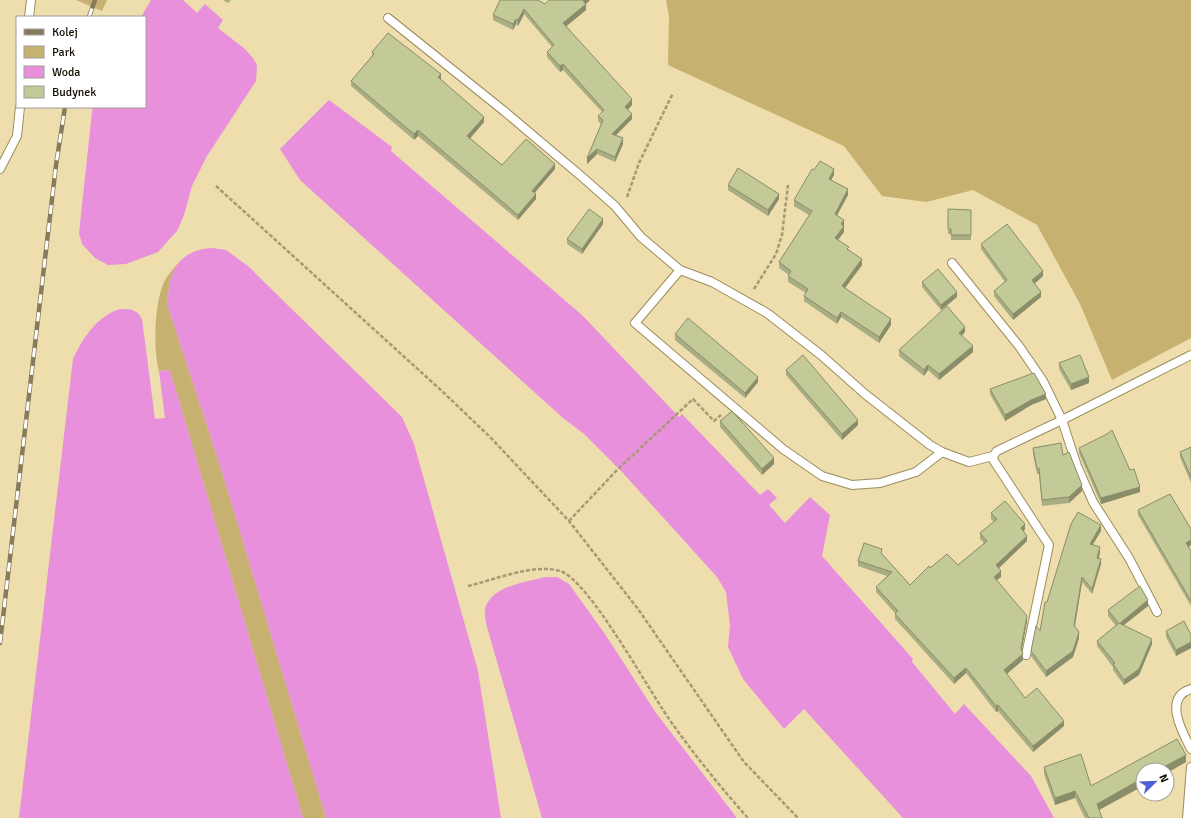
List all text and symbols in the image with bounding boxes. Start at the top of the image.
legend [16,16,146,108]
text: Kolej [52,25,78,40]
text: Park [52,45,75,60]
text: Woda [52,65,80,80]
text: Budynek [52,85,96,100]
north arrow [1135,762,1175,802]
text: N [1156,772,1171,784]

